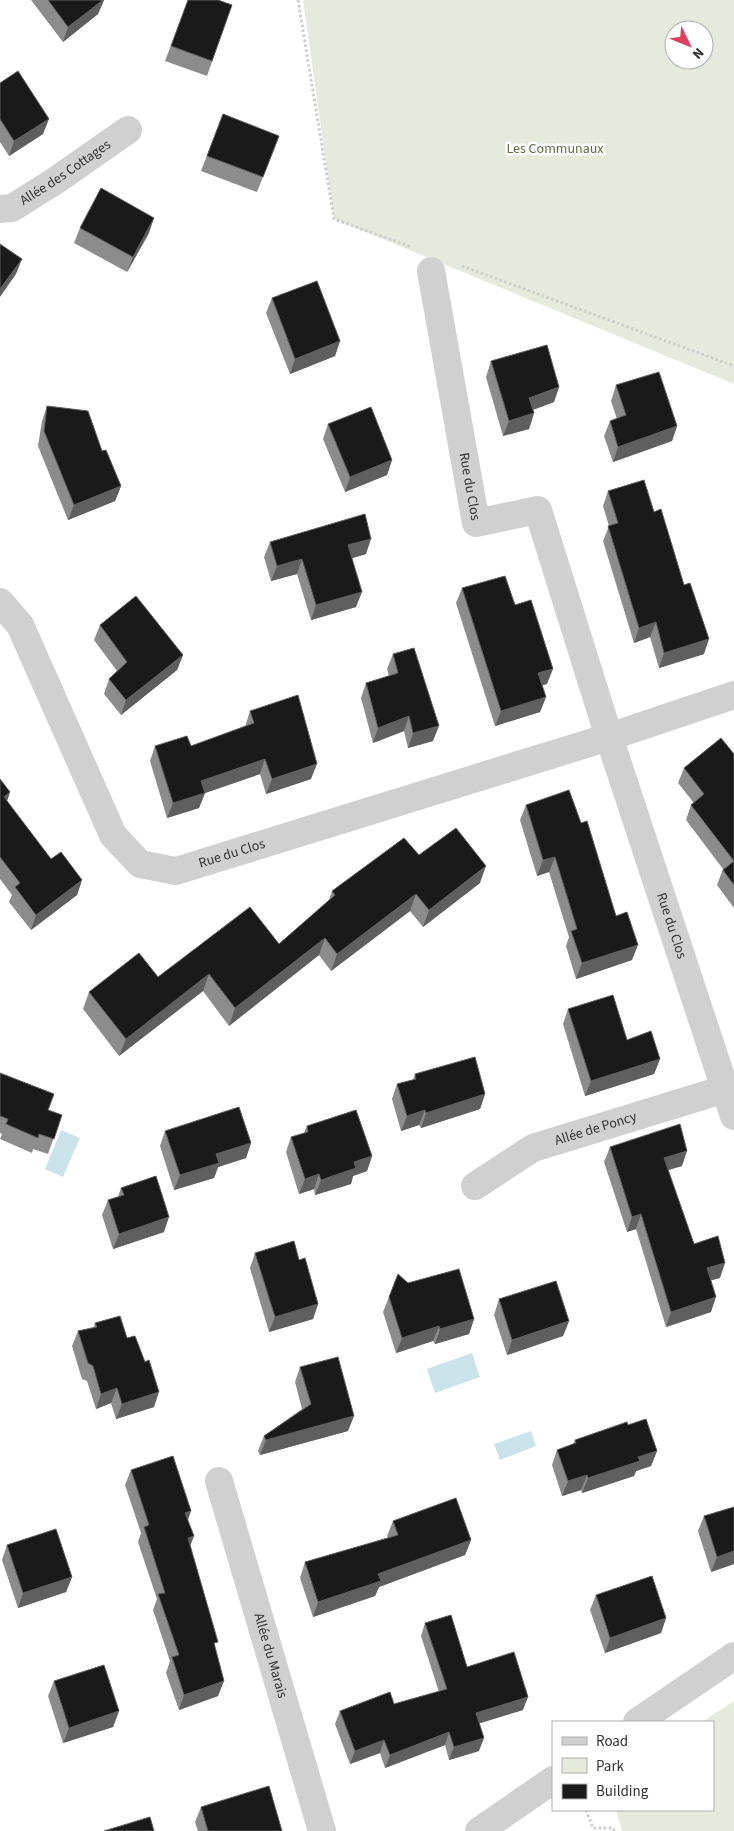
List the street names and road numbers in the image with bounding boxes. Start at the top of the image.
street label: Allée des Cottages [16,135,115,211]
street label: Rue du Clos [454,451,485,522]
street label: Rue du Clos [196,834,268,873]
street label: Rue du Clos [651,890,692,962]
street label: Allée de Poncy [552,1107,640,1151]
street label: Allée du Marais [248,1611,292,1701]

